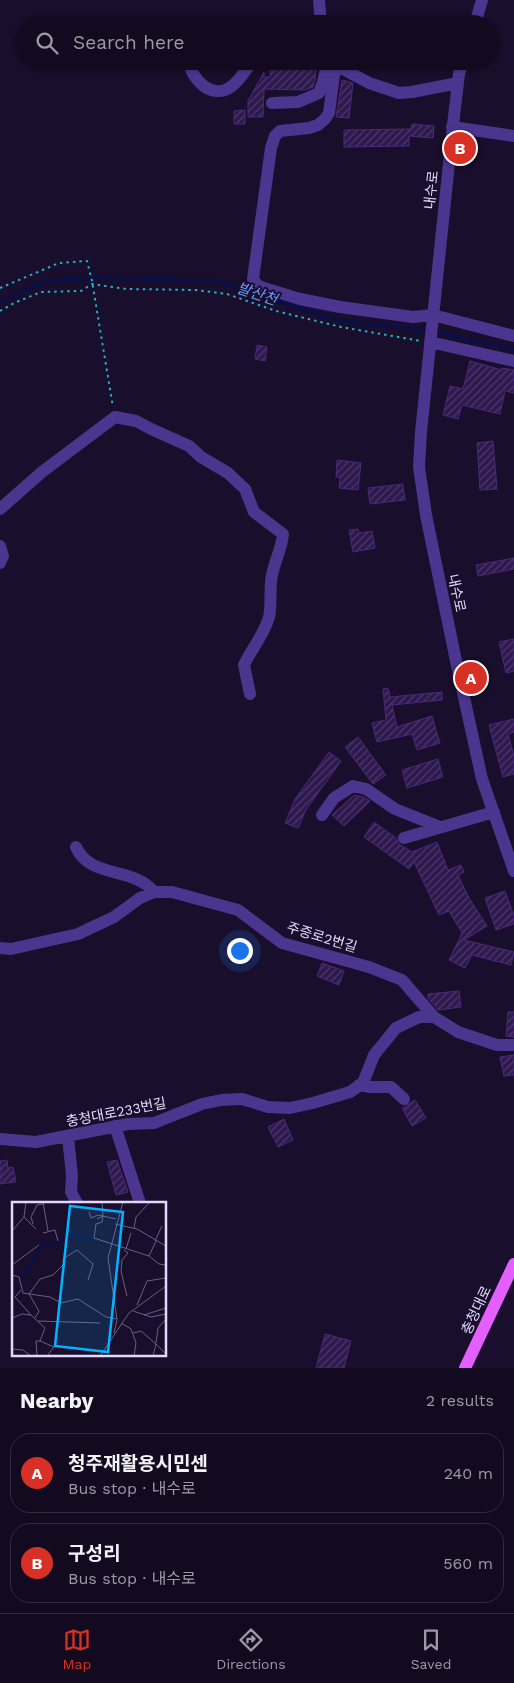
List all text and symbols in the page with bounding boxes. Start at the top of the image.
search box [15,15,499,70]
icon: search [33,29,61,57]
text: Search here [73,31,184,54]
pin: B [444,129,476,167]
street label: 내수로 [421,170,441,210]
water label: 발산천 [235,279,282,310]
street label: 내수로 [445,572,469,614]
pin: A [455,659,487,697]
street label: 주중로2번길 [285,919,359,955]
your location [227,938,253,964]
street label: 충청대로233번길 [65,1094,167,1130]
inset map [12,1202,166,1356]
street label: 충청대로 [458,1283,494,1337]
text: Nearby [20,1388,93,1413]
text: 2 results [426,1391,494,1410]
text: 청주재활용시민센 [68,1452,208,1475]
text: A [32,1464,42,1483]
text: 240 m [444,1464,493,1483]
text: Bus stop · 내수로 [68,1479,196,1498]
text: 구성리 [68,1542,120,1565]
text: B [32,1554,42,1573]
text: 560 m [443,1554,493,1573]
text: Bus stop · 내수로 [68,1569,196,1588]
tab: Map [63,1626,91,1672]
tab: Directions [216,1626,286,1672]
tab: Saved [411,1626,451,1672]

